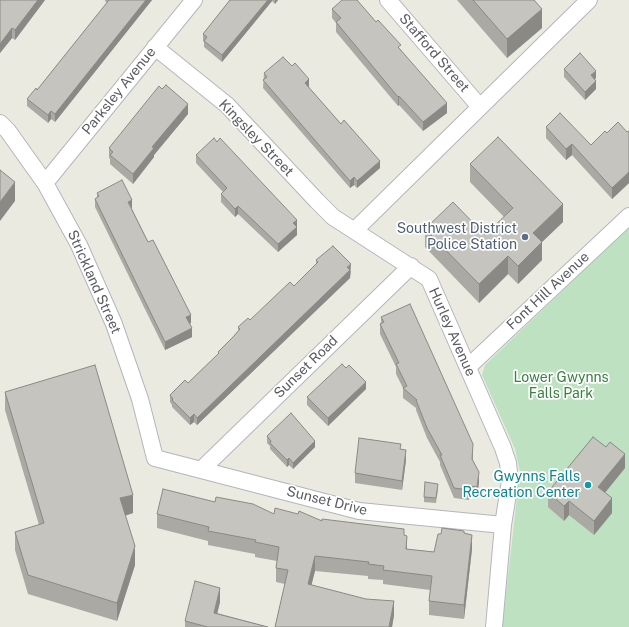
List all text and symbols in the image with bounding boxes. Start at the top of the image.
street label: Stafford Street [395,10,473,96]
street label: Parksley Avenue [79,44,159,138]
street label: Kingsley Street [215,96,297,180]
place label: Southwest District Police Station [397,221,517,254]
street label: Strickland Street [64,228,124,336]
marker: Southwest District Police Station [520,232,530,242]
street label: Font Hill Avenue [503,248,593,334]
street label: Hurley Avenue [425,285,479,379]
street label: Sunset Road [271,332,341,402]
park label: Lower Gwynns Falls Park [513,370,609,402]
place label: Gwynns Falls Recreation Center [462,469,580,502]
marker: Gwynns Falls Recreation Center [583,480,593,490]
street label: Sunset Drive [285,483,369,519]

